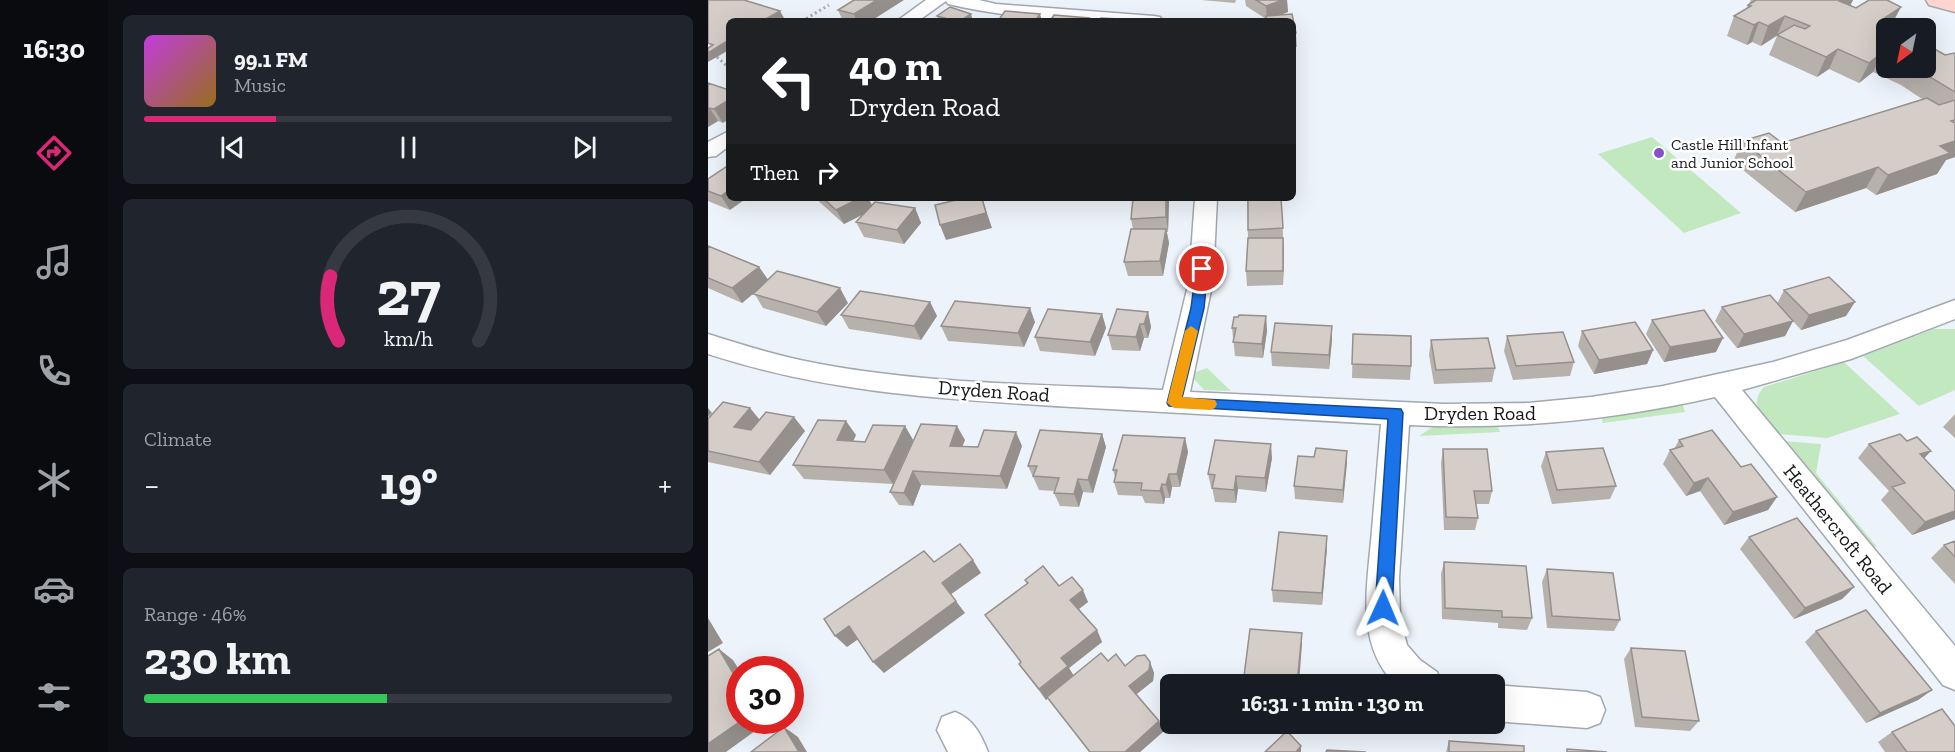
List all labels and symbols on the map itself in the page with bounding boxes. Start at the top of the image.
north arrow [1876,18,1936,78]
place label: Castle Hill Infant and Junior School [1671,135,1793,172]
marker: Castle Hill Infant and Junior School [1652,146,1666,160]
pin [1176,243,1227,294]
street label: Dryden Road [937,375,1051,407]
street label: Dryden Road [1424,401,1536,425]
street label: Heathercroft Road [1779,460,1897,598]
position arrow [1351,576,1415,640]
speed limit sign: 30 [726,656,804,734]

